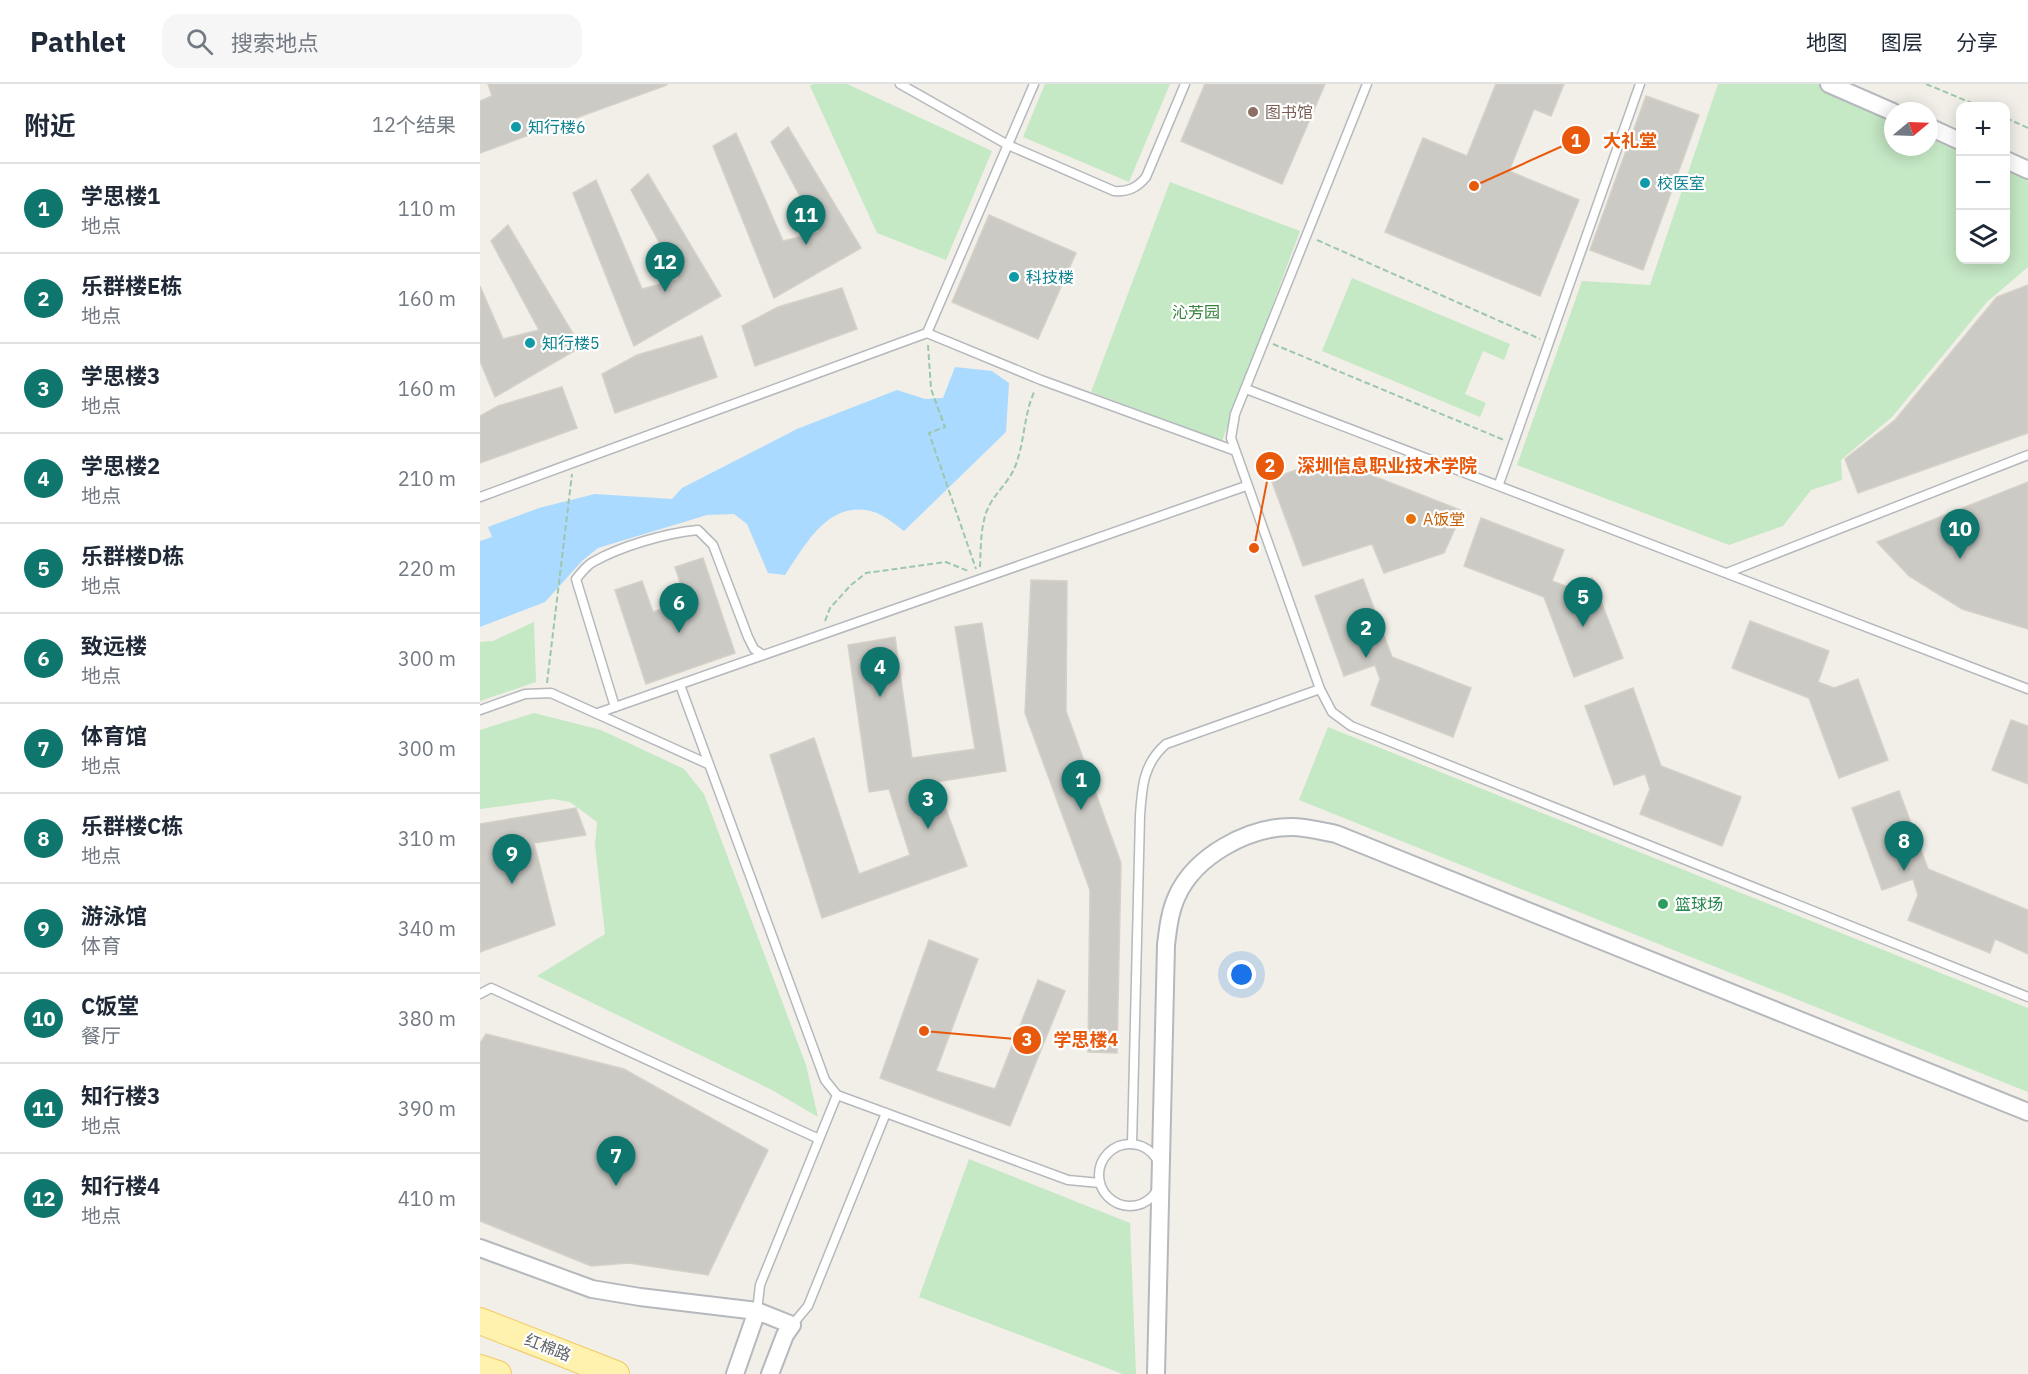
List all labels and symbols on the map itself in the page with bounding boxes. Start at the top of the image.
place label: 图书馆 [1265,102,1313,122]
north arrow [1884,102,1938,156]
marker: 图书馆 [1246,105,1260,119]
place label: 知行楼6 [528,117,586,137]
marker: 知行楼6 [509,120,523,134]
callout: 大礼堂 [1561,122,1669,158]
text: 1 [1571,129,1582,152]
text: 大礼堂 [1603,129,1657,152]
place label: 校医室 [1657,173,1705,193]
marker: 校医室 [1638,176,1652,190]
pin: 11 [786,196,826,245]
pin: 12 [646,242,684,292]
place label: 科技楼 [1026,267,1074,287]
marker: 科技楼 [1007,270,1021,284]
park label: 沁芳园 [1172,302,1220,322]
place label: 知行楼5 [542,333,600,353]
marker: 知行楼5 [523,336,537,350]
callout: 深圳信息职业技术学院 [1255,448,1489,484]
text: 2 [1265,454,1275,477]
text: 深圳信息职业技术学院 [1297,454,1477,477]
place label: A饭堂 [1423,509,1465,529]
pin: 10 [1940,510,1980,559]
marker: A饭堂 [1404,512,1418,526]
pin: 5 [1564,578,1602,627]
pin: 6 [660,584,698,633]
pin: 2 [1346,608,1386,658]
pin: 4 [860,648,900,697]
pin: 1 [1062,760,1100,810]
pin: 3 [908,780,948,829]
pin: 8 [1884,822,1924,871]
pin: 9 [492,834,531,884]
place label: 篮球场 [1675,894,1723,914]
marker: 篮球场 [1656,897,1670,911]
your location [1227,960,1256,989]
callout: 学思楼4 [1012,1022,1130,1058]
text: 3 [1022,1028,1032,1051]
text: 学思楼4 [1054,1028,1119,1051]
pin: 7 [596,1136,636,1186]
street label: 红棉路 [522,1329,574,1365]

